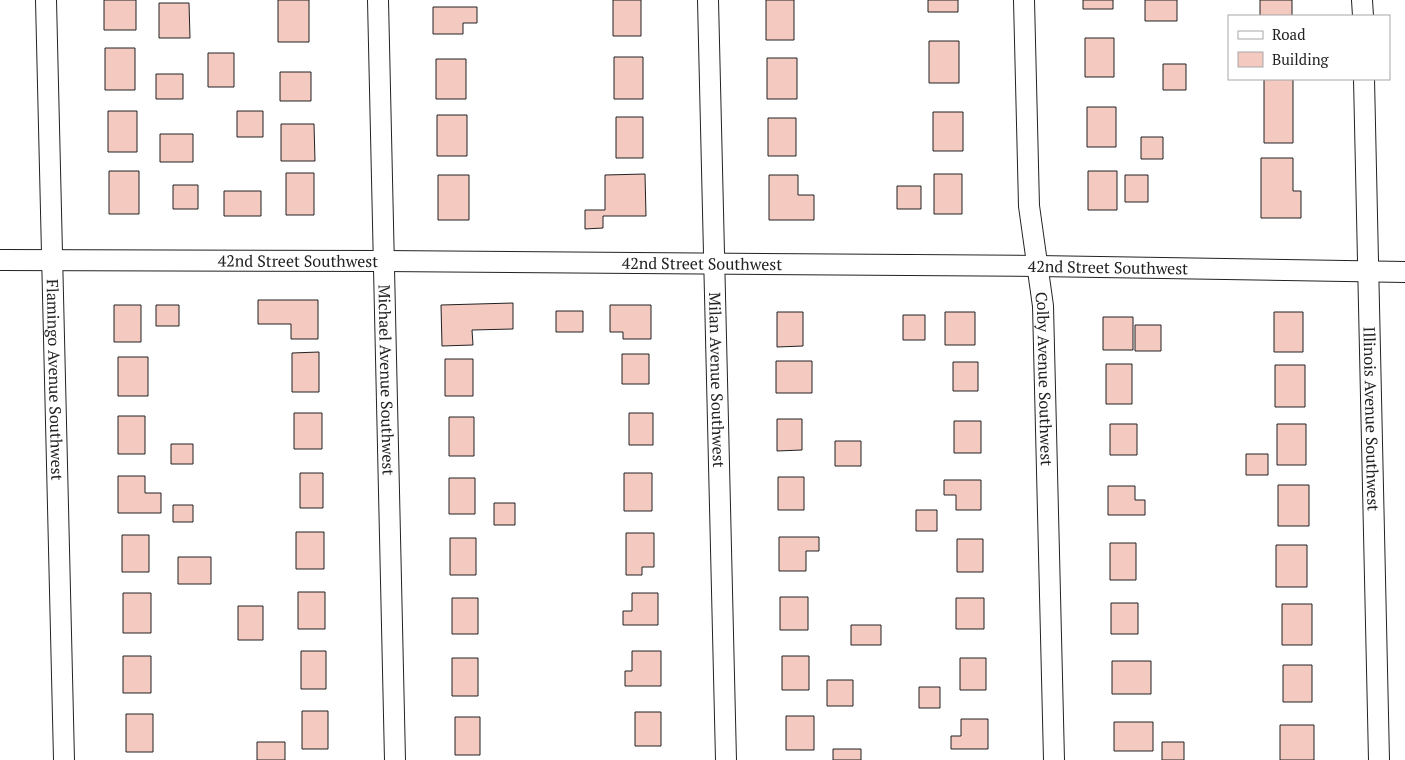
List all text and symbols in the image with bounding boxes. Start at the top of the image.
legend [1228,15,1390,80]
text: Road [1272,24,1305,44]
text: Building [1272,49,1330,69]
street label: 42nd Street Southwest [218,250,378,272]
street label: 42nd Street Southwest [622,252,782,275]
street label: 42nd Street Southwest [1028,255,1188,279]
street label: Flamingo Avenue Southwest [42,279,68,481]
street label: Michael Avenue Southwest [373,284,400,476]
street label: Colby Avenue Southwest [1030,290,1058,466]
street label: Milan Avenue Southwest [704,292,730,468]
street label: Illinois Avenue Southwest [1358,326,1385,511]

